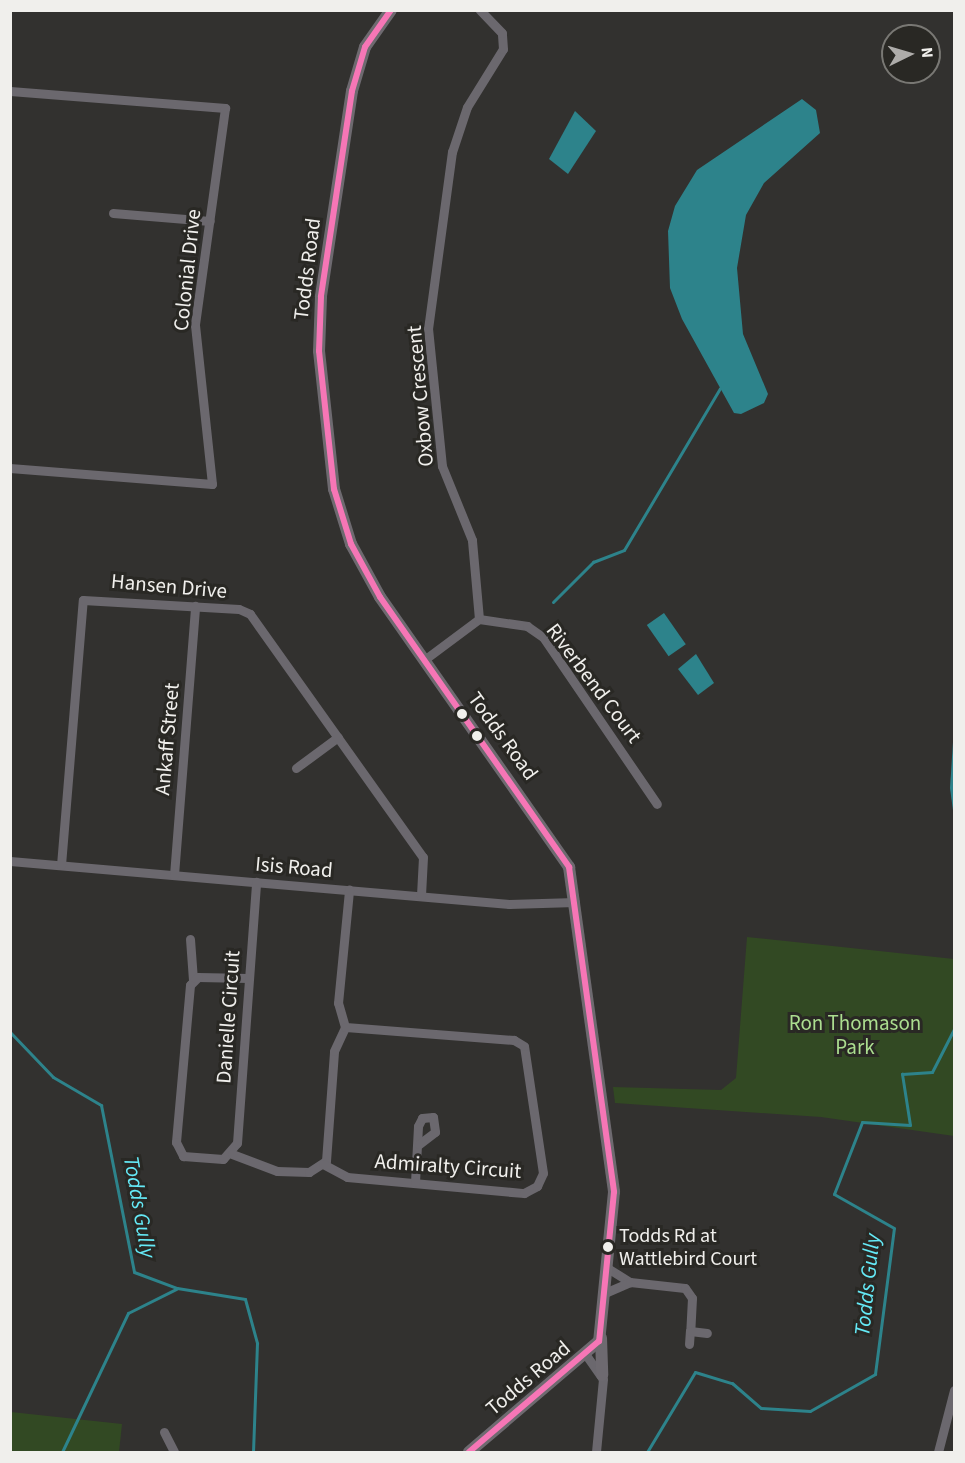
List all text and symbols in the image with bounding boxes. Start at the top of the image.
north arrow [881,24,941,84]
text: N [916,46,938,59]
street label: Colonial Drive [168,208,206,332]
street label: Todds Road [288,217,326,321]
street label: Oxbow Crescent [401,324,439,468]
street label: Hansen Drive [110,568,228,604]
street label: Riverbend Court [541,618,647,748]
street label: Ankaff Street [150,682,184,796]
street label: Todds Road [463,687,543,785]
unlabelled marker [456,708,468,720]
unlabelled marker [471,730,483,742]
street label: Isis Road [254,851,334,883]
street label: Danielle Circuit [211,950,245,1084]
park label: Ron Thomason Park [789,1010,921,1060]
street label: Admiralty Circuit [374,1148,522,1184]
water label: Todds Gully [117,1154,161,1260]
place label: Todds Rd at Wattlebird Court [619,1224,757,1271]
water label: Todds Gully [849,1232,887,1338]
marker: Todds Rd at Wattlebird Court [602,1241,614,1253]
street label: Todds Road [481,1335,575,1421]

